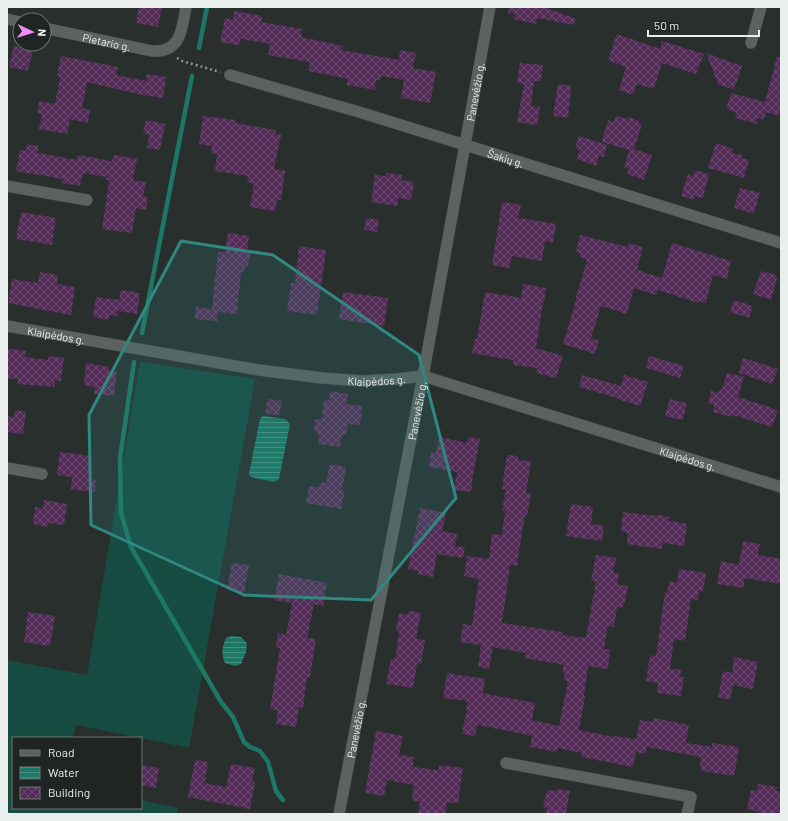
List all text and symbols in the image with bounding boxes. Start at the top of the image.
north arrow [12,12,52,52]
scale bar [648,12,759,38]
text: 50 m [654,18,679,32]
text: N [36,29,49,37]
street label: Pietario g. [81,30,132,53]
street label: Panevėžio g. [463,61,486,122]
street label: Šakių g. [486,146,526,169]
street label: Klaipėdos g. [27,323,86,346]
street label: Klaipėdos g. [347,372,406,388]
street label: Panevėžio g. [404,380,428,441]
street label: Klaipėdos g. [658,443,718,473]
street label: Panevėžio g. [343,698,367,759]
legend [12,737,142,809]
text: Road [48,745,75,759]
text: Water [48,765,80,779]
text: Building [48,785,90,799]

